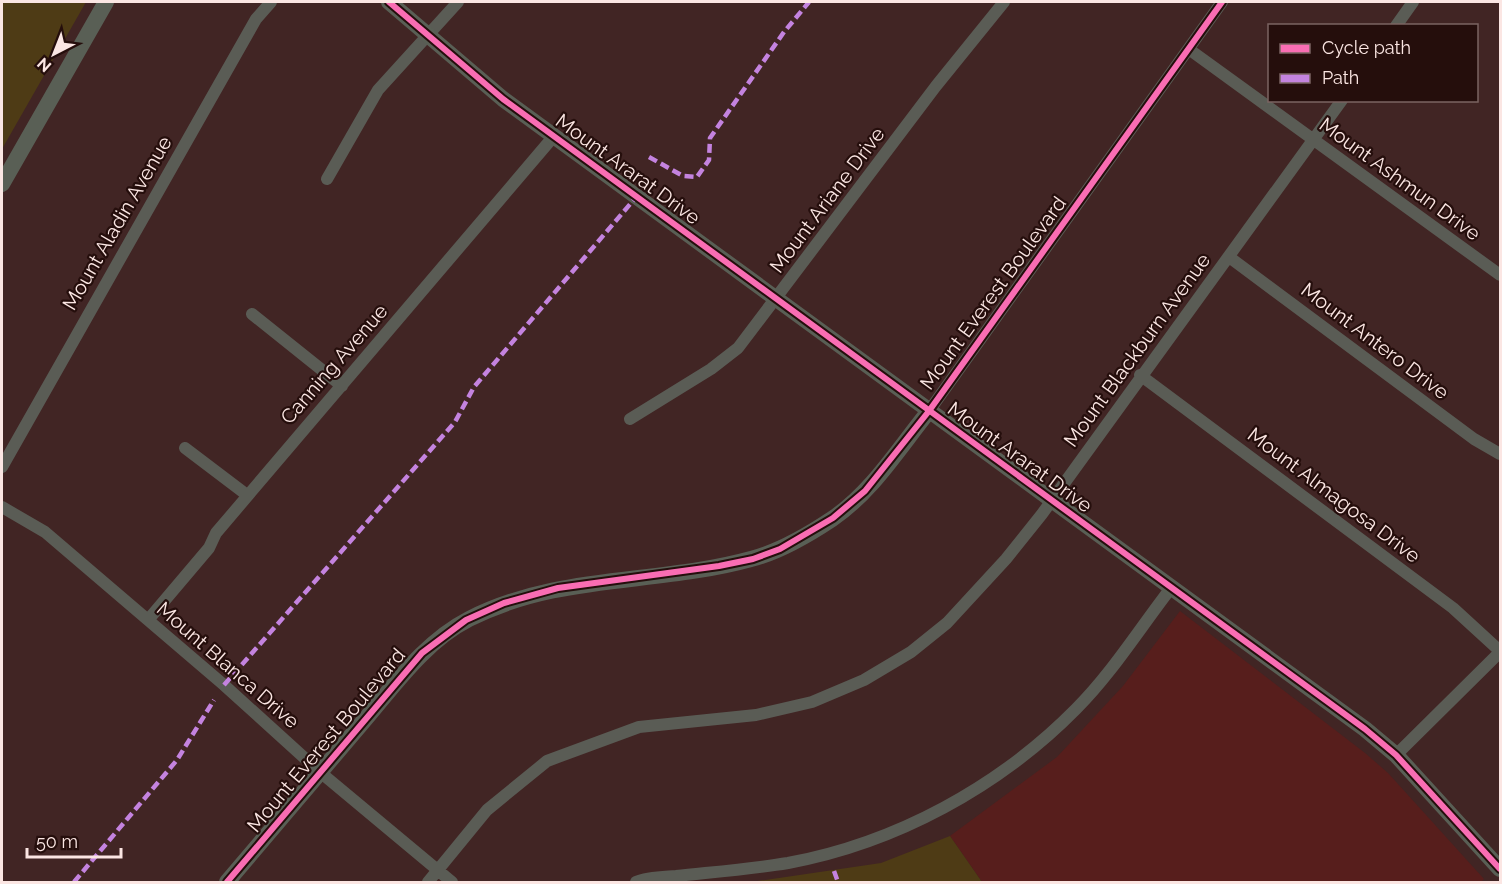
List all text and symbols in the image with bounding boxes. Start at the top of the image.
north arrow [24,24,84,84]
legend [1268,24,1478,102]
text: Cycle path [1322,37,1411,58]
text: N [33,54,55,76]
text: Path [1322,67,1359,88]
street label: Mount Ararat Drive [551,109,705,230]
street label: Mount Ashmun Drive [1315,112,1485,246]
street label: Mount Ariane Drive [764,122,890,277]
street label: Mount Aladin Avenue [57,132,177,314]
street label: Mount Everest Boulevard [915,192,1071,394]
street label: Mount Blackburn Avenue [1059,248,1215,451]
street label: Mount Antero Drive [1296,278,1454,404]
street label: Canning Avenue [275,299,393,429]
street label: Mount Ararat Drive [943,397,1097,518]
street label: Mount Almagosa Drive [1243,422,1425,568]
street label: Mount Blanca Drive [152,597,304,733]
street label: Mount Everest Boulevard [242,643,410,837]
scale bar [27,821,122,859]
text: 50 m [36,831,78,852]

